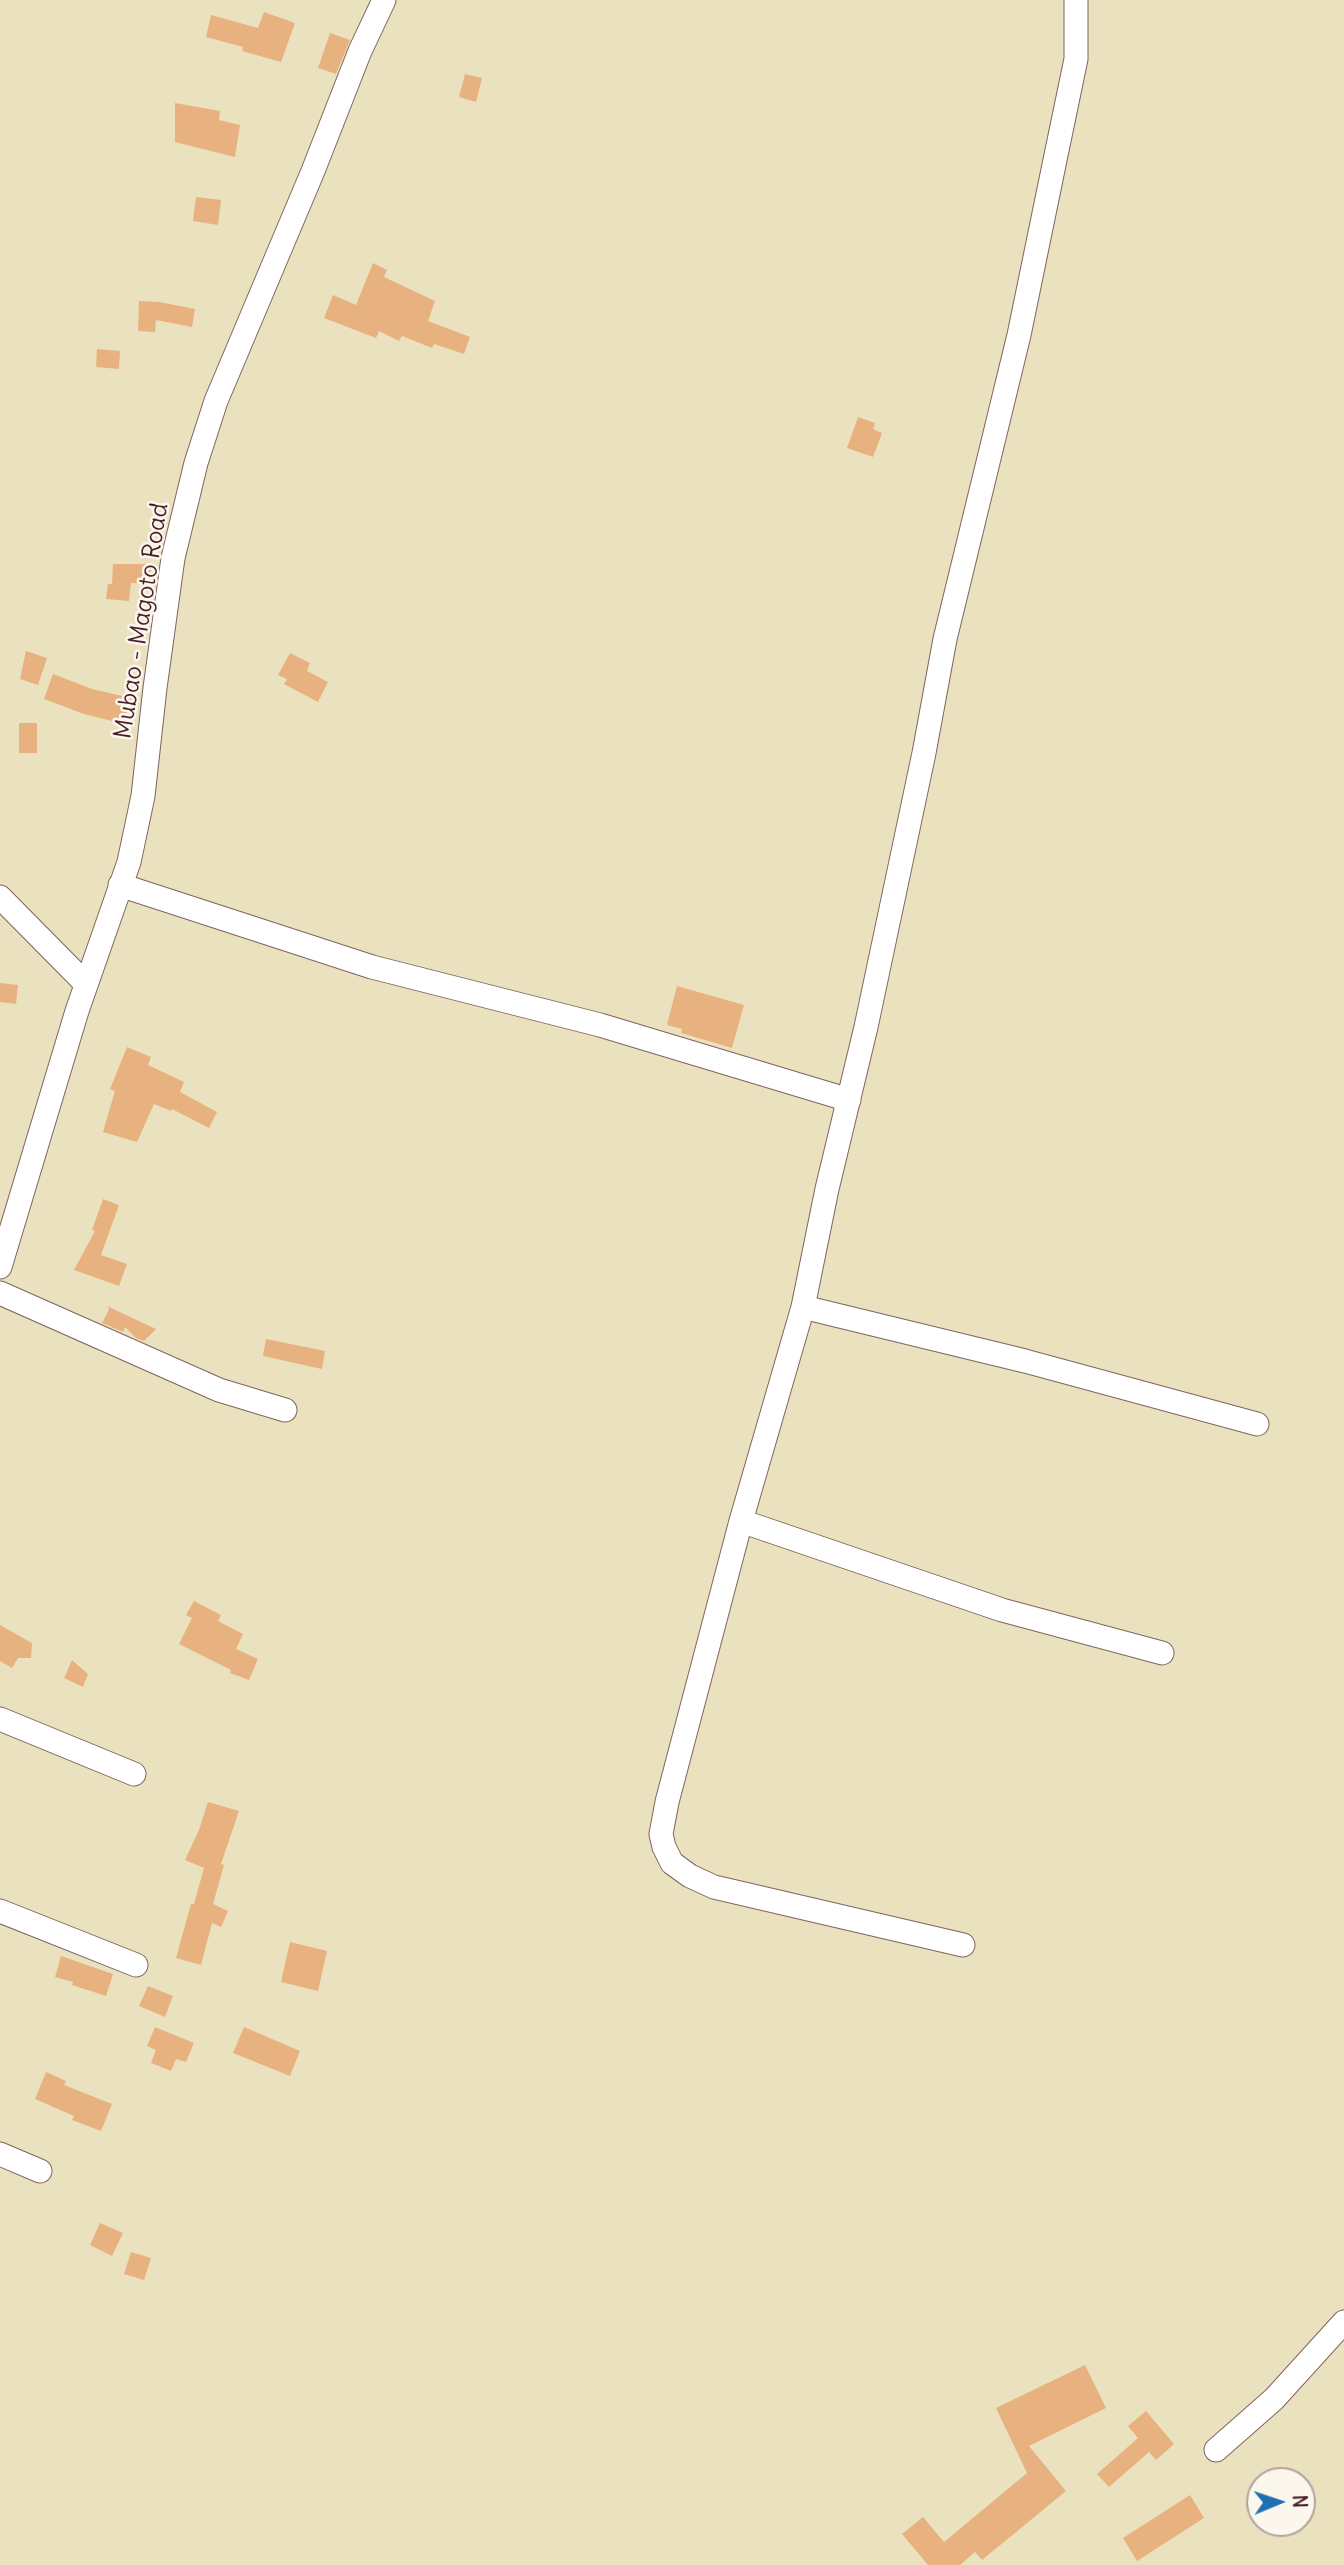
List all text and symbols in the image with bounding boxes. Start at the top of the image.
street label: Mubao - Magoto Road [109,501,175,741]
north arrow [1246,2467,1316,2537]
text: N [1288,2494,1312,2508]

